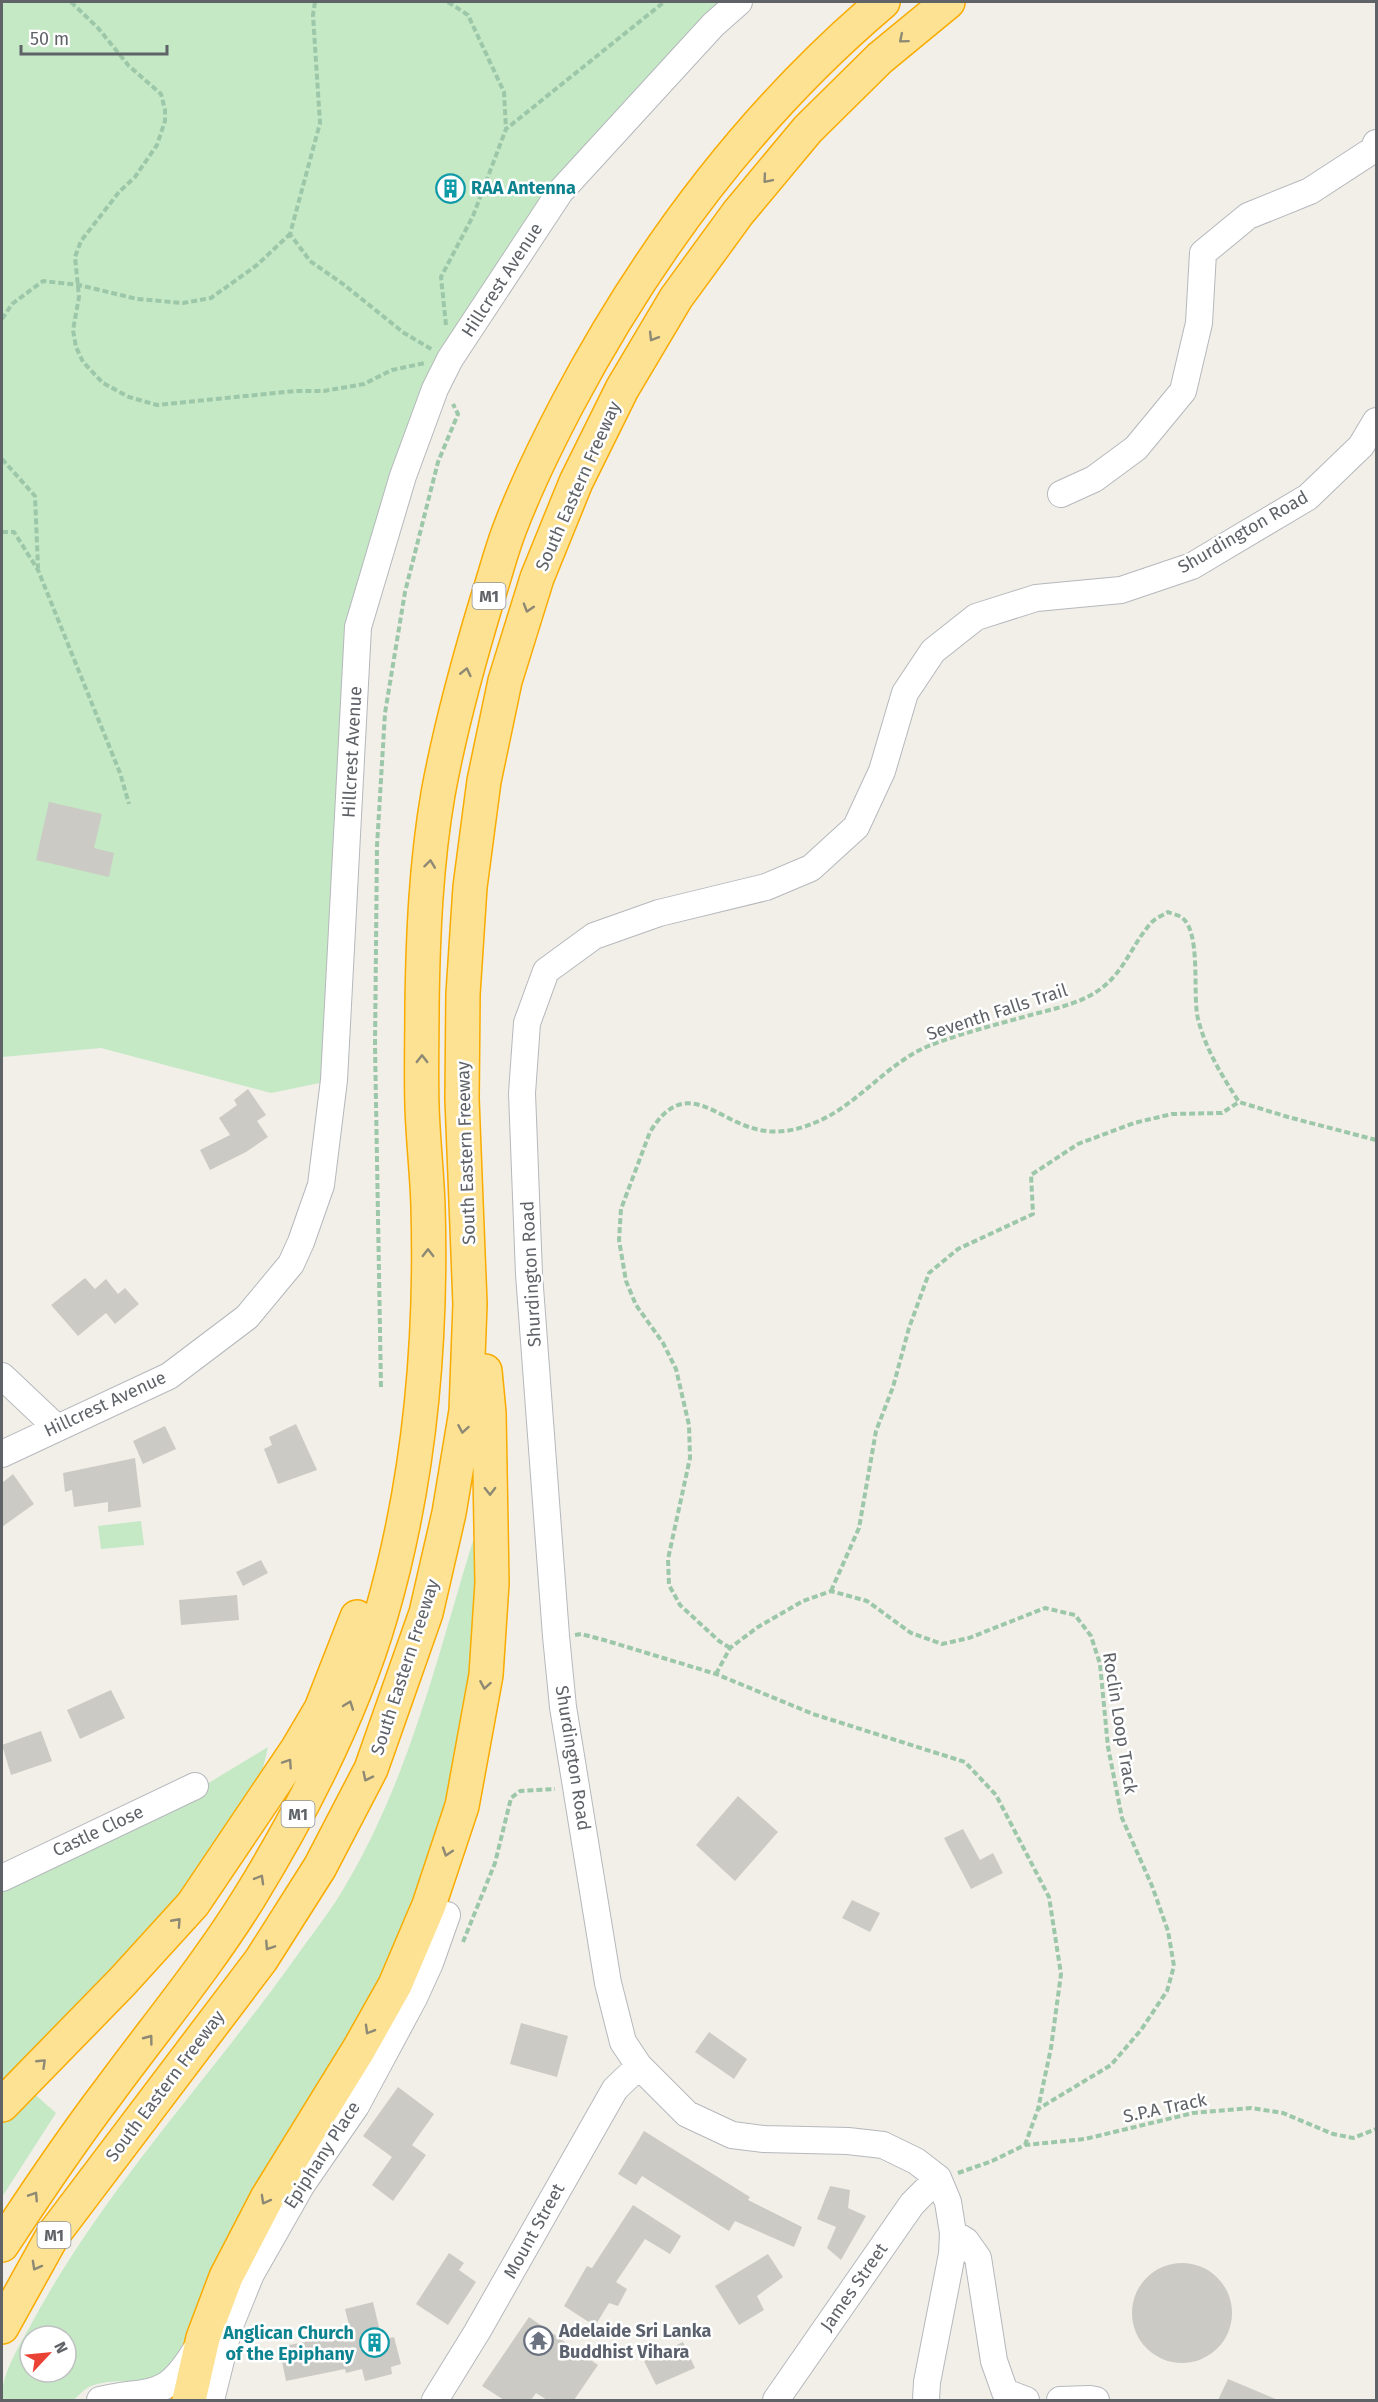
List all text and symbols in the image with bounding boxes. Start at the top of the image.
scale bar [21,18,166,56]
text: 50 m [30,28,69,50]
one-way arrow [899,32,910,43]
building icon: RAA Antenna [434,172,466,204]
one-way arrow [763,172,774,183]
place label: RAA Antenna [471,177,576,199]
street label: Hillcrest Avenue [457,219,547,341]
one-way arrow [649,331,661,341]
street label: South Eastern Freeway [531,398,625,574]
street label: Shurdington Road [1174,486,1312,578]
road number: M1 [472,583,506,609]
one-way arrow [522,602,535,613]
one-way arrow [458,668,471,678]
street label: Hillcrest Avenue [338,686,366,818]
one-way arrow [423,859,436,869]
street label: Seventh Falls Trail [924,979,1070,1045]
one-way arrow [416,1054,428,1063]
street label: South Eastern Freeway [452,1061,480,1245]
street label: Shurdington Road [516,1200,546,1348]
one-way arrow [422,1249,434,1258]
street label: Hillcrest Avenue [41,1366,169,1442]
one-way arrow [458,1424,470,1433]
one-way arrow [484,1486,497,1495]
street label: South Eastern Freeway [366,1576,444,1758]
street label: Roclin Loop Track [1098,1651,1142,1796]
one-way arrow [479,1681,491,1690]
street label: Shurdington Road [551,1684,595,1832]
one-way arrow [342,1701,354,1712]
one-way arrow [281,1758,292,1769]
one-way arrow [362,1771,374,1782]
street label: Castle Close [49,1800,147,1862]
road number: M1 [282,1801,314,1827]
one-way arrow [442,1846,454,1857]
one-way arrow [253,1875,264,1885]
one-way arrow [170,1919,181,1929]
one-way arrow [265,1940,277,1950]
street label: South Eastern Freeway [101,2006,229,2166]
one-way arrow [365,2024,377,2034]
one-way arrow [141,2034,152,2045]
one-way arrow [35,2059,45,2070]
street label: S.P.A Track [1121,2088,1209,2128]
street label: Epiphany Place [279,2097,365,2213]
street label: Mount Street [499,2179,569,2283]
one-way arrow [27,2192,38,2203]
one-way arrow [261,2194,273,2205]
road number: M1 [38,2222,70,2248]
street label: James Street [816,2238,893,2335]
one-way arrow [32,2260,43,2270]
place label: Adelaide Sri Lanka Buddhist Vihara [558,2320,711,2363]
place label: Anglican Church of the Epiphany [222,2322,355,2365]
north arrow [18,2324,78,2384]
temple icon: Adelaide Sri Lanka Buddhist Vihara [522,2325,554,2357]
building icon: Anglican Church of the Epiphany [359,2327,391,2359]
text: N [50,2339,72,2357]

